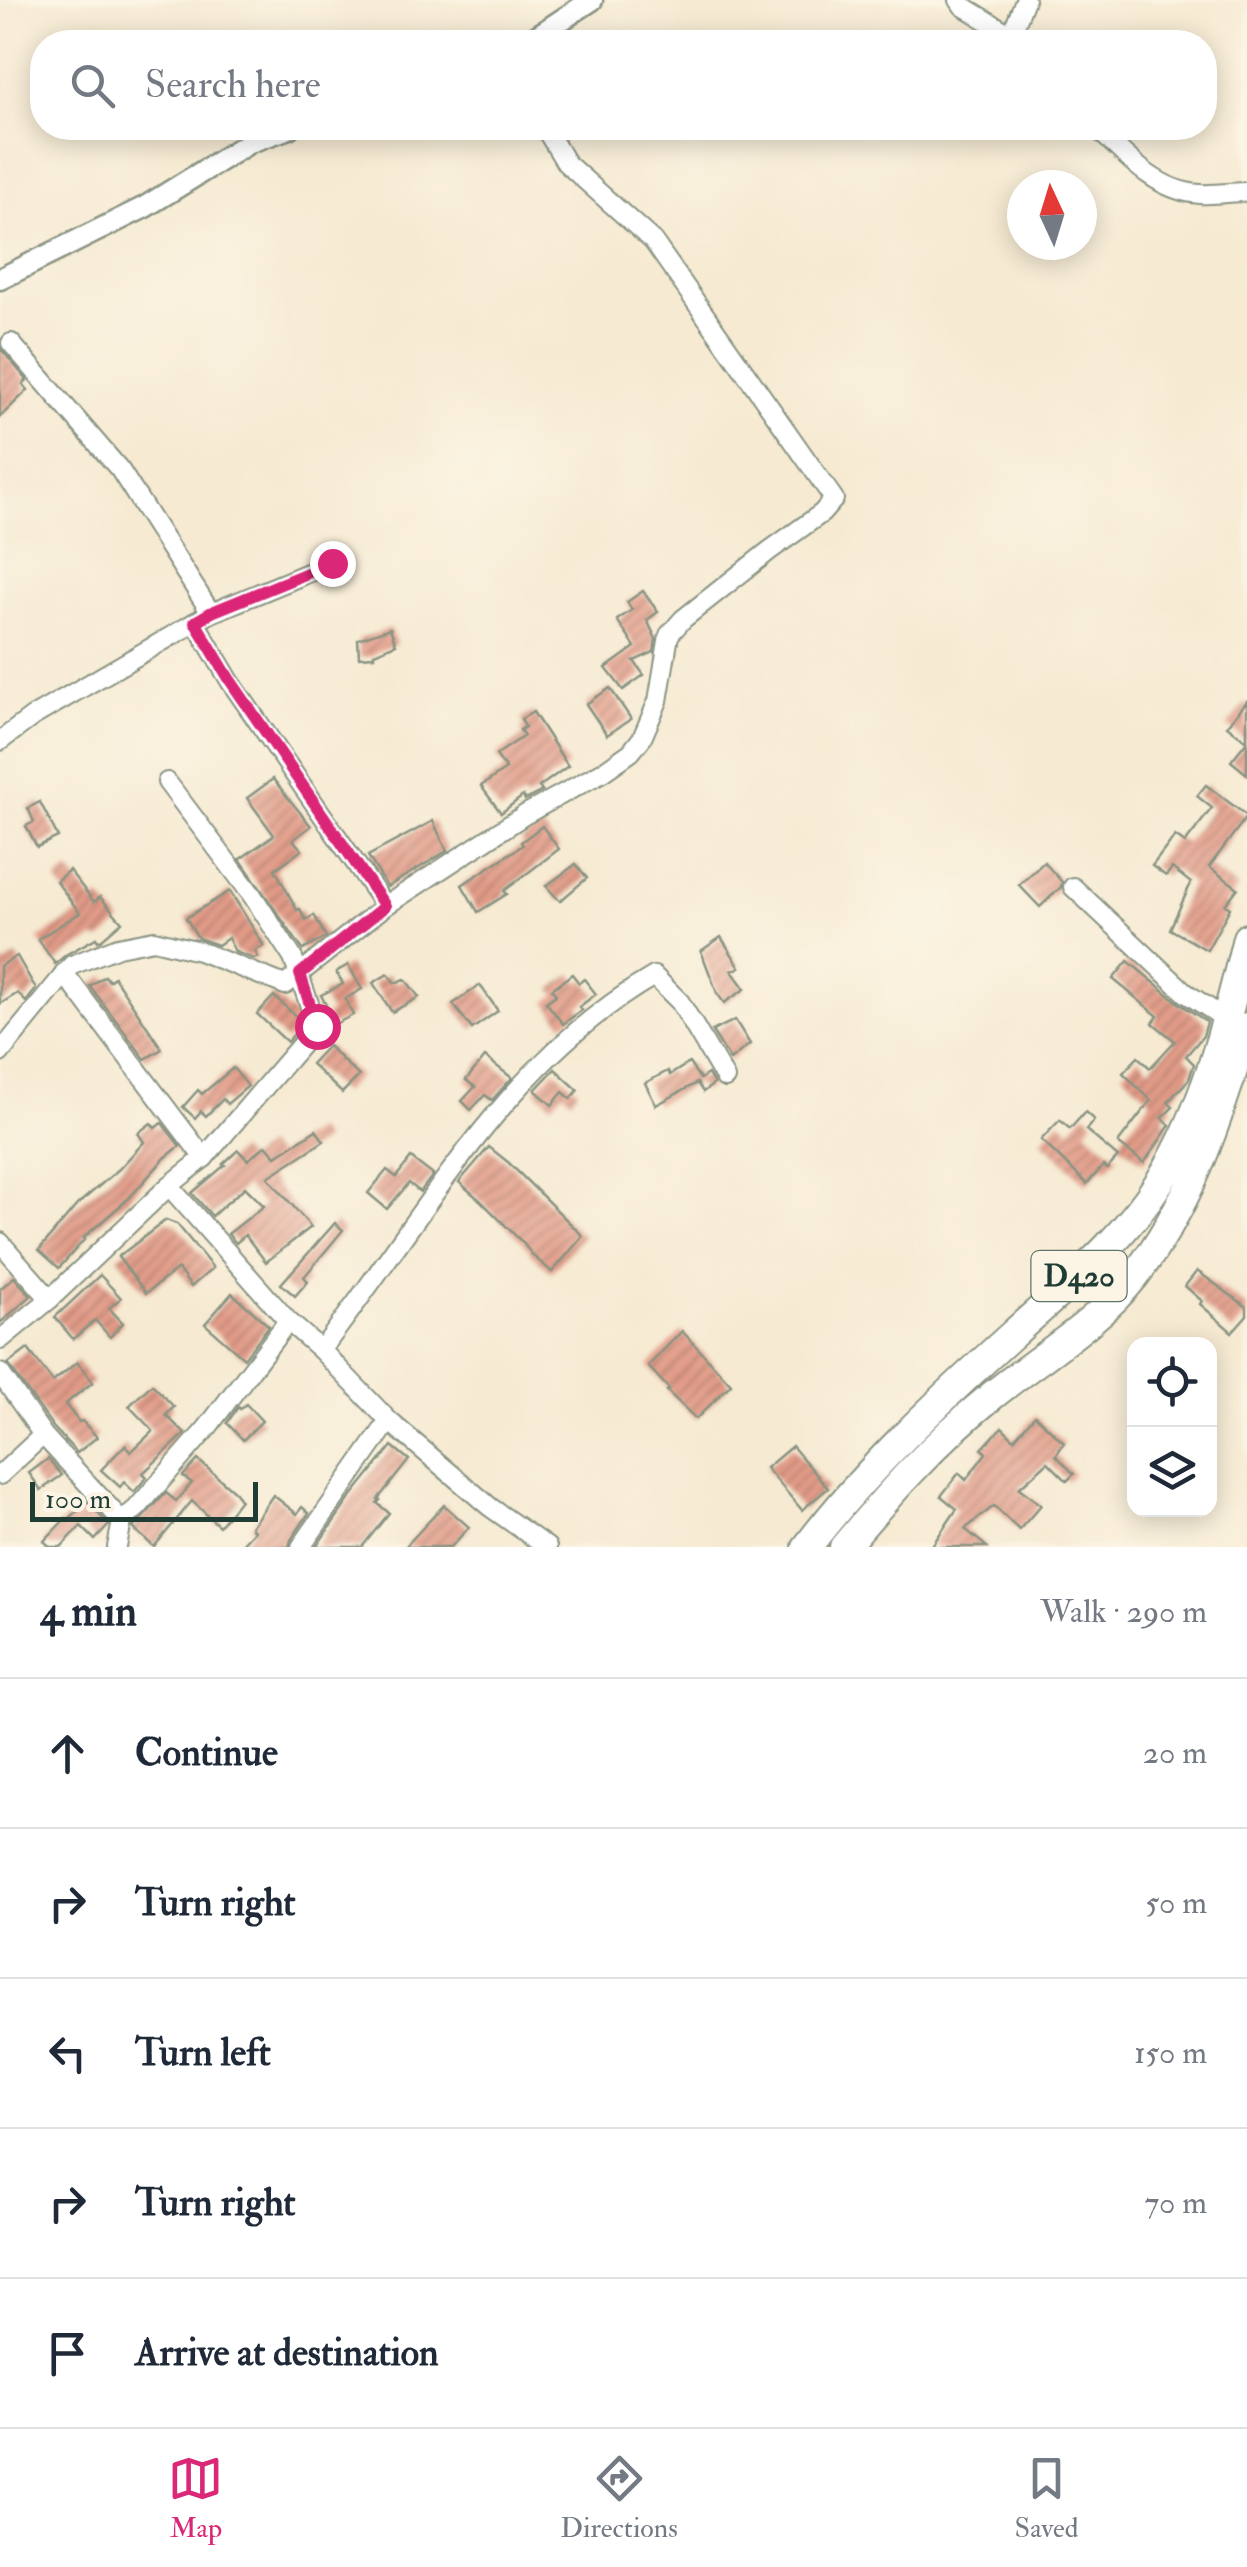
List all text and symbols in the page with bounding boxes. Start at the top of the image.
search box [30,30,1217,140]
icon: search [65,58,120,113]
text: Search here [145,61,321,109]
north arrow [1007,170,1097,260]
route end [310,541,356,587]
route start [295,1004,341,1050]
road number: D420 [1032,1251,1126,1301]
map controls [1127,1337,1217,1517]
button: locate [1127,1337,1217,1427]
button: layers [1127,1427,1217,1517]
scale bar [30,1477,258,1522]
text: 100 m [45,1482,111,1517]
text: 4 min [40,1586,137,1638]
text: Walk · 290 m [1040,1592,1207,1632]
icon: ahead [40,1726,95,1781]
text: Continue [135,1729,278,1777]
text: 20 m [1143,1733,1207,1773]
icon: right [40,1876,95,1931]
text: Turn right [135,1879,296,1927]
text: 50 m [1145,1883,1207,1923]
icon: left [40,2026,95,2081]
text: Turn left [135,2029,271,2077]
text: 150 m [1134,2033,1207,2073]
icon: right [40,2176,95,2231]
text: Turn right [135,2179,296,2227]
text: 70 m [1144,2183,1207,2223]
icon: arrive [40,2326,95,2381]
text: Arrive at destination [135,2329,439,2377]
tab: Map [168,2451,223,2546]
tab: Directions [560,2451,678,2546]
tab: Saved [1015,2451,1079,2546]

